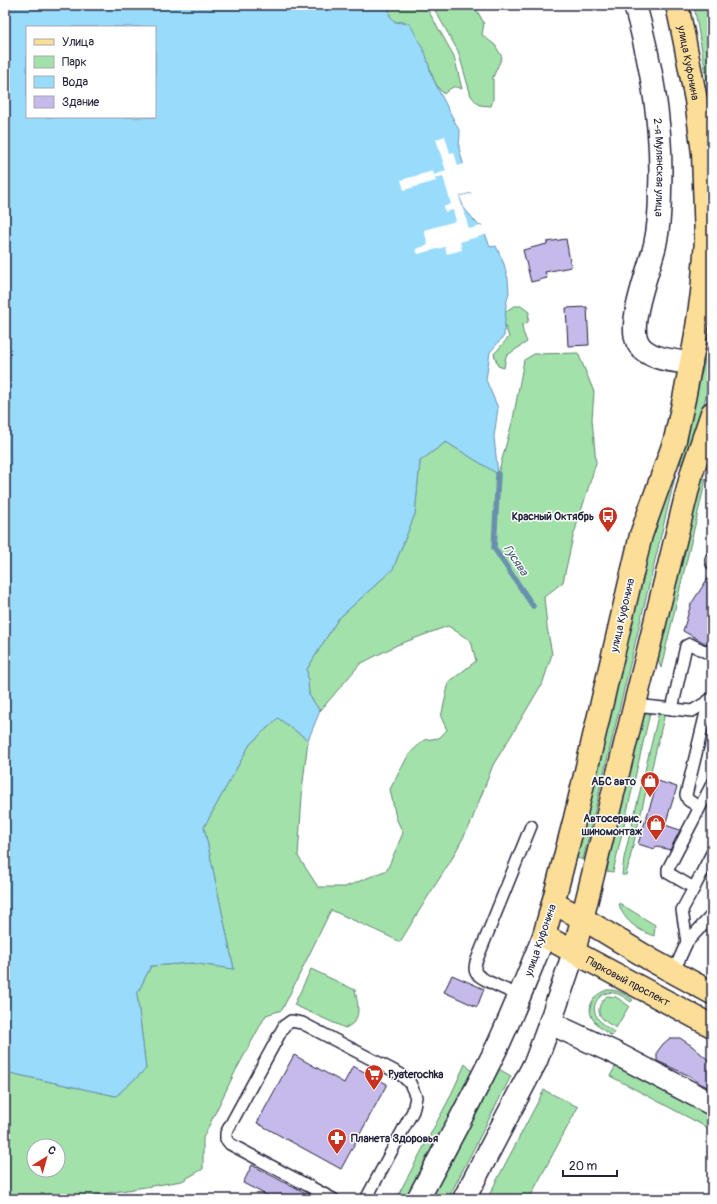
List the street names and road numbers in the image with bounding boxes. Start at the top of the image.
street label: улица Куфонина [674,24,702,101]
street label: 2-я Мулянская улица [651,118,666,217]
street label: улица Куфонина [607,577,637,654]
street label: улица Куфонина [522,902,559,979]
street label: Парковый проспект [584,954,673,1009]

